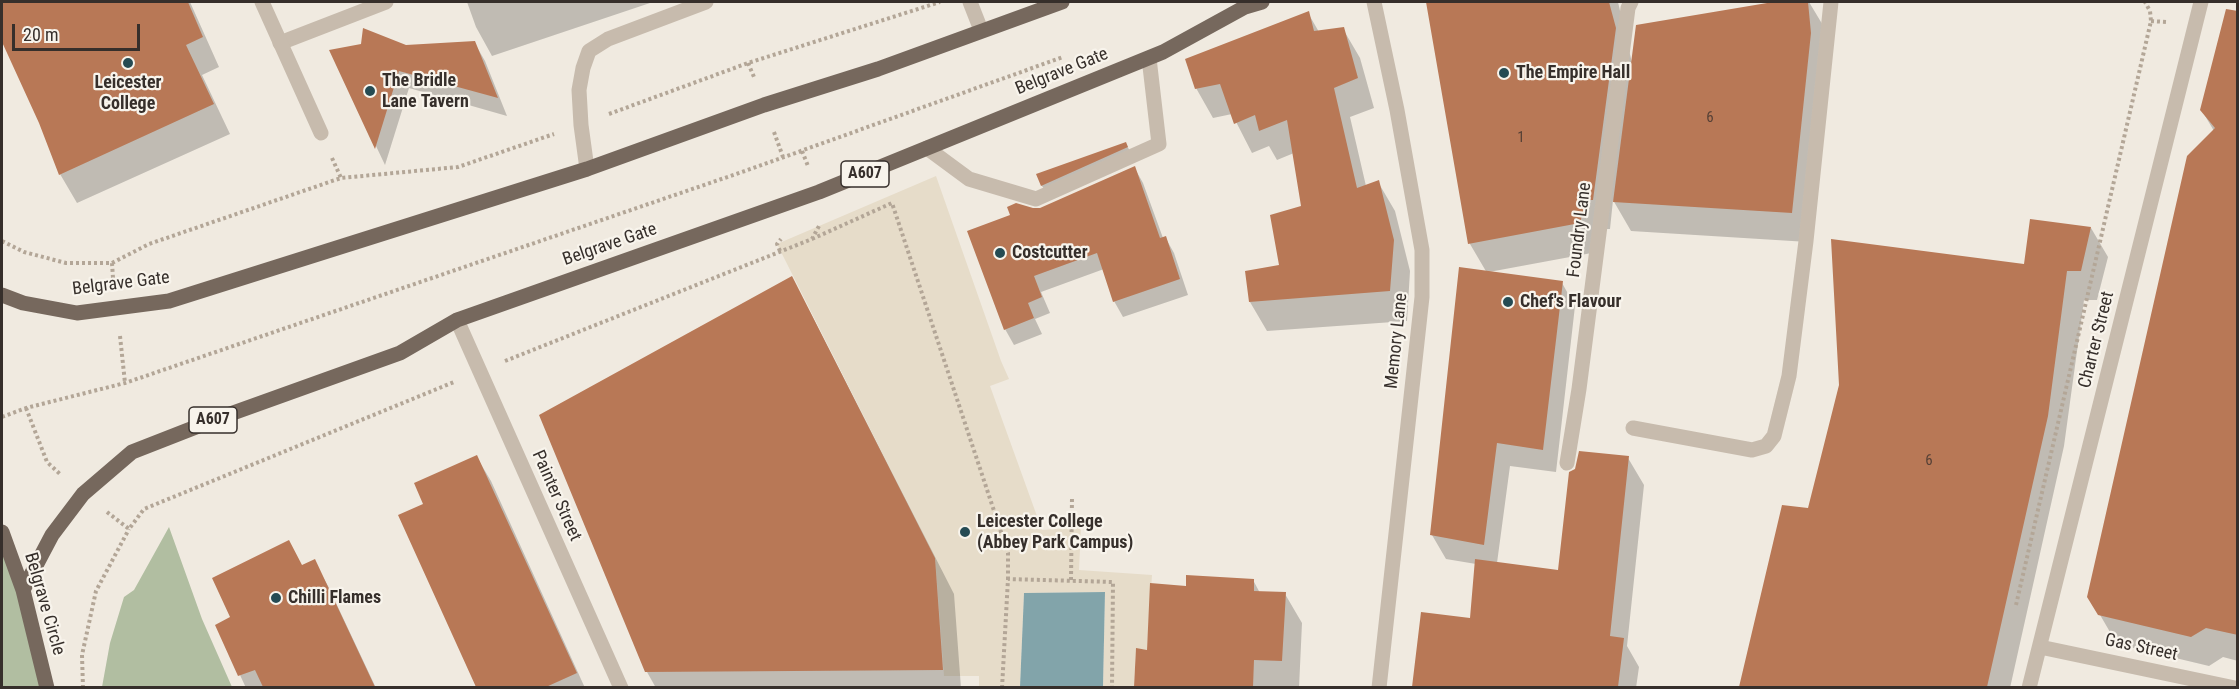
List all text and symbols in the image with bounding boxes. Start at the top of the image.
scale bar [15,12,142,50]
text: 20 m [23,24,58,45]
street label: Belgrave Gate [1012,44,1112,100]
marker: Leicester College [121,56,135,70]
place label: The Empire Hall [1516,62,1630,84]
marker: The Empire Hall [1497,66,1511,80]
place label: The Bridle Lane Tavern [382,70,469,112]
place label: Leicester College [95,72,161,115]
marker: The Bridle Lane Tavern [363,84,377,98]
house number: 6 [1706,109,1714,127]
house number: 1 [1517,129,1525,147]
road number: A607 [841,161,889,187]
street label: Foundry Lane [1563,181,1597,279]
street label: Belgrave Gate [560,219,660,271]
place label: Costcutter [1012,242,1088,264]
marker: Costcutter [993,246,1007,260]
street label: Belgrave Gate [71,267,171,301]
street label: Charter Street [2075,289,2119,391]
place label: Chef's Flavour [1520,291,1621,313]
street label: Memory Lane [1381,292,1413,390]
marker: Chef's Flavour [1501,295,1515,309]
road number: A607 [189,407,237,433]
street label: Painter Street [526,447,586,545]
house number: 6 [1925,452,1933,470]
place label: Leicester College (Abbey Park Campus) [977,511,1133,554]
marker: Leicester College (Abbey Park Campus) [958,525,972,539]
street label: Belgrave Circle [19,550,69,658]
place label: Chilli Flames [288,587,381,609]
marker: Chilli Flames [269,591,283,605]
street label: Gas Street [2103,630,2179,666]

